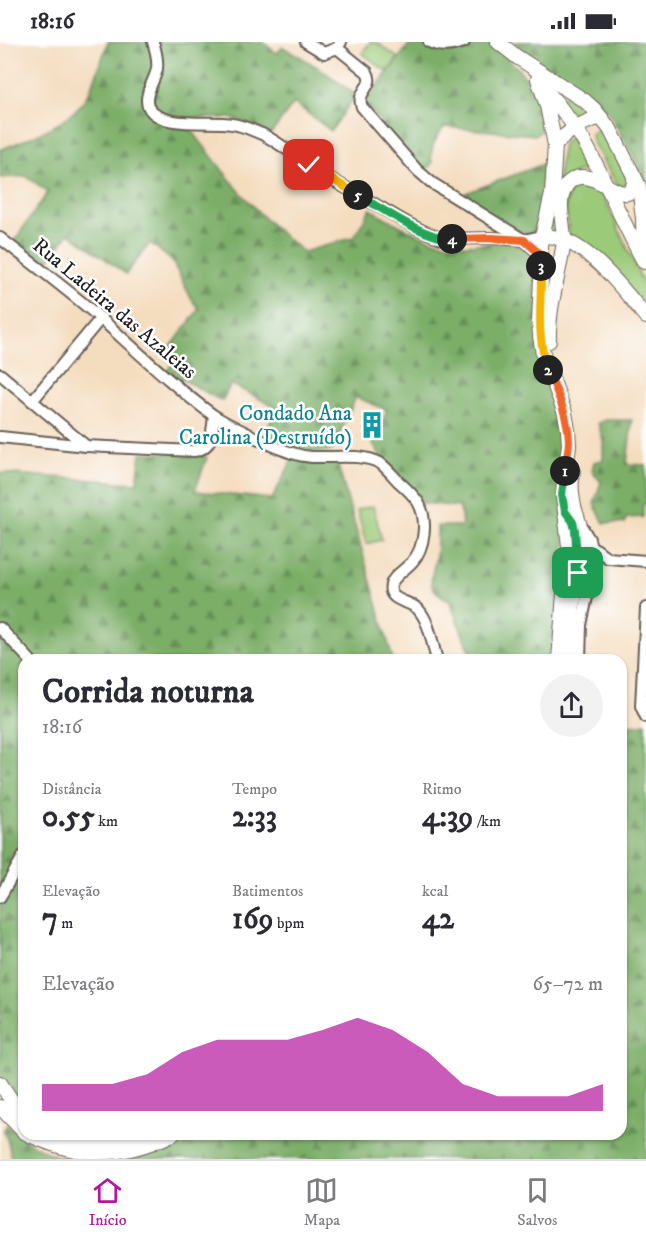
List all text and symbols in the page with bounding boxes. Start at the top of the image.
text: 18:16 [30,8,74,35]
pin [283,139,334,190]
icon: check [292,148,325,181]
pin: 5 [343,180,373,210]
text: 5 [354,185,362,205]
pin: 4 [437,224,467,254]
text: 4 [447,229,457,249]
street label: Rua Ladeira das Azaleias [27,233,202,385]
pin: 3 [526,251,556,281]
text: 3 [538,256,544,276]
pin: 2 [533,355,563,385]
text: 2 [544,360,552,380]
place label: Condado Ana Carolina (Destruído) [179,401,352,451]
building icon: Condado Ana Carolina (Destruído) [357,410,387,440]
pin: 1 [550,456,580,486]
text: 1 [562,461,568,481]
pin [552,547,603,598]
icon: arrive [561,556,594,589]
text: Corrida noturna [42,672,254,713]
button: share [540,674,603,737]
text: 18:16 [42,715,82,740]
text: Distância [42,779,101,799]
text: Tempo [232,779,277,799]
text: Ritmo [422,779,462,799]
text: 0.55 [42,799,95,836]
text: 2:33 [232,799,277,836]
text: 4:39 [422,799,473,836]
text: km [95,811,118,831]
text: /km [473,811,501,831]
text: Elevação [42,881,100,901]
text: Batimentos [232,881,303,901]
text: kcal [422,881,448,901]
text: 7 [42,901,58,938]
text: 169 [232,901,273,938]
text: 42 [422,901,454,938]
text: m [58,913,73,933]
text: bpm [273,913,304,933]
text: Elevação [42,972,115,997]
text: 65–72 m [532,972,603,997]
tab: Início [89,1174,127,1230]
tab: Mapa [304,1174,340,1230]
tab: Salvos [517,1174,557,1230]

